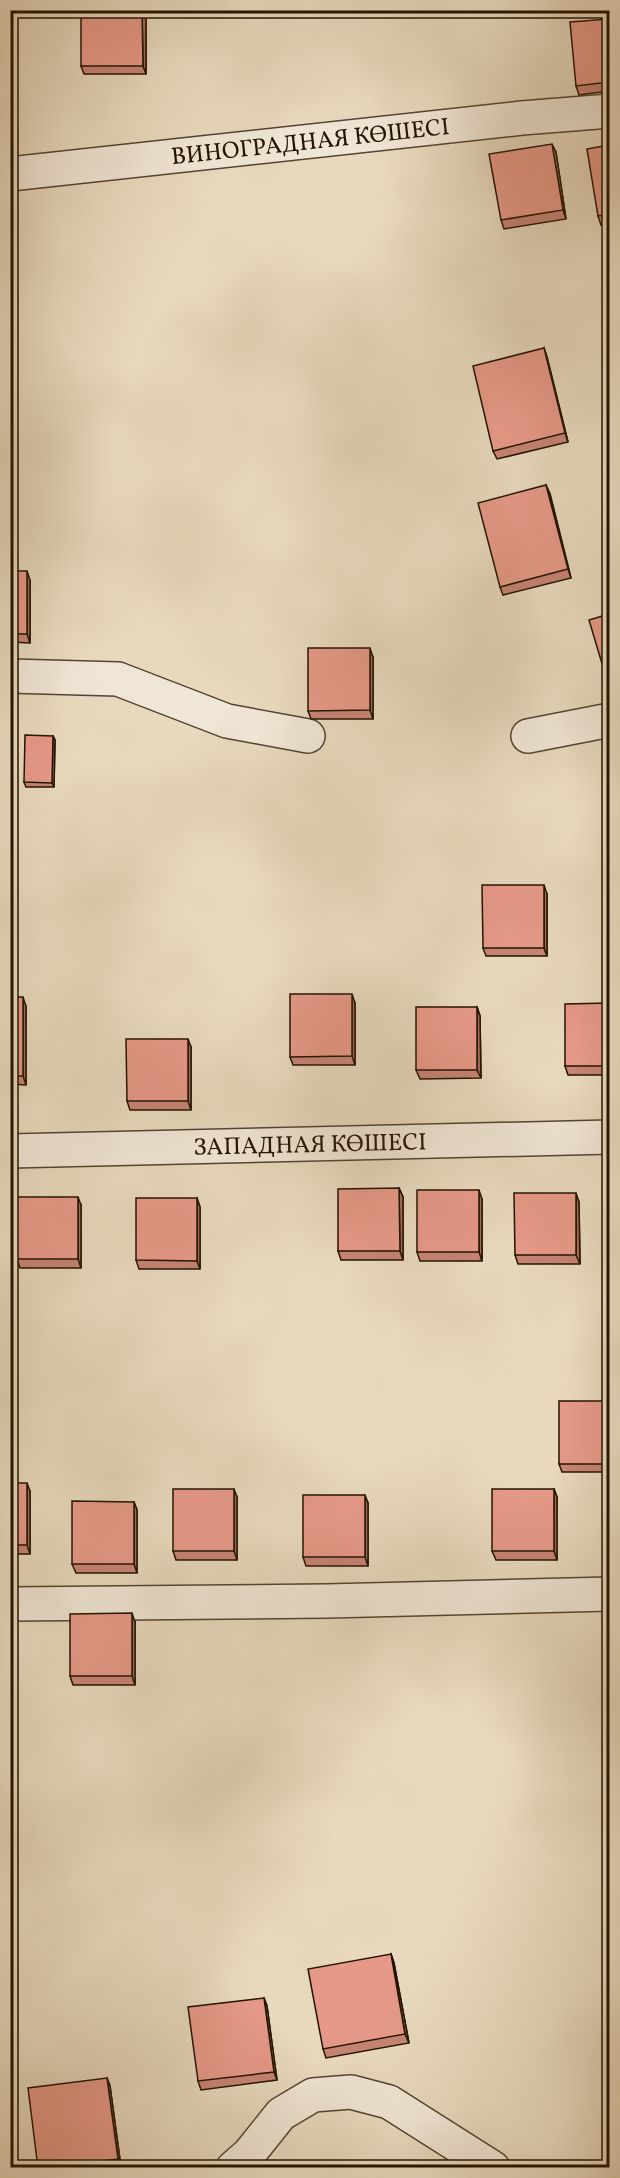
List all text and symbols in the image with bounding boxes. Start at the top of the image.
street label: ВИНОГРАДНАЯ КӨШЕСІ [170,111,451,175]
street label: ЗАПАДНАЯ КӨШЕСІ [193,1126,427,1166]

